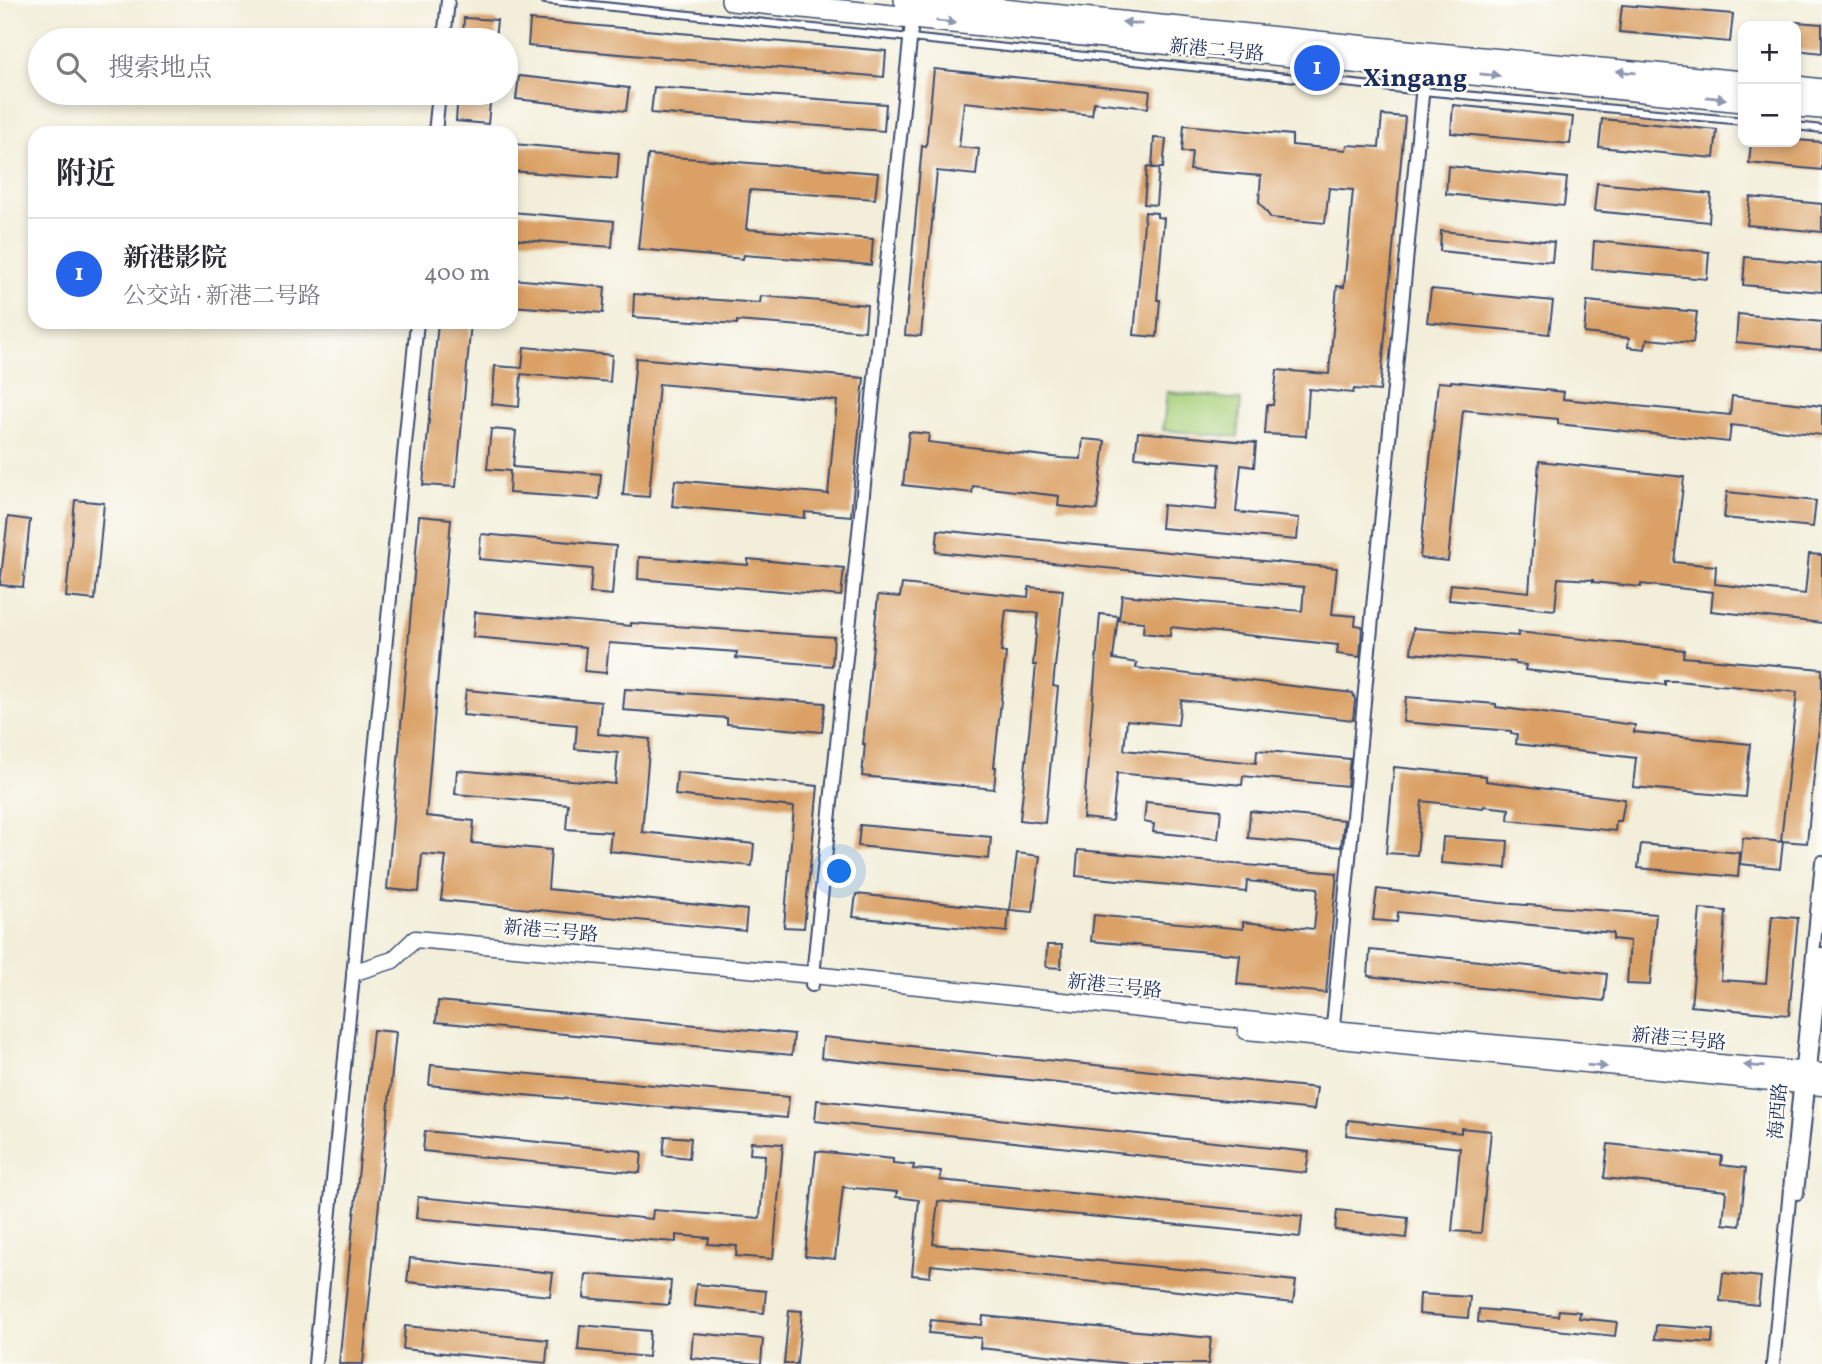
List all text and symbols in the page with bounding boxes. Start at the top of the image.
one-way arrow [936,17,958,28]
one-way arrow [1121,18,1143,29]
map controls [1738,21,1801,147]
button: + [1738,21,1801,84]
search box [28,28,518,105]
street label: 新港二号路 [1168,34,1265,68]
pin: 1 [1294,42,1340,94]
icon: search [52,48,90,86]
text: 搜索地点 [108,51,212,87]
district label: Xingang [1363,61,1467,97]
one-way arrow [1615,66,1637,77]
one-way arrow [1479,70,1501,81]
button: − [1738,84,1801,147]
one-way arrow [1705,93,1727,104]
text: 附近 [56,154,116,196]
text: 新港影院 [123,241,227,277]
text: 1 [74,258,84,290]
text: 400 m [424,258,490,290]
text: 公交站 · 新港二号路 [123,281,321,313]
your location [822,854,856,888]
street label: 新港三号路 [502,915,599,949]
street label: 新港三号路 [1066,969,1163,1005]
street label: 新港三号路 [1630,1023,1727,1057]
one-way arrow [1743,1060,1765,1071]
one-way arrow [1586,1061,1608,1072]
street label: 海西路 [1764,1082,1794,1141]

